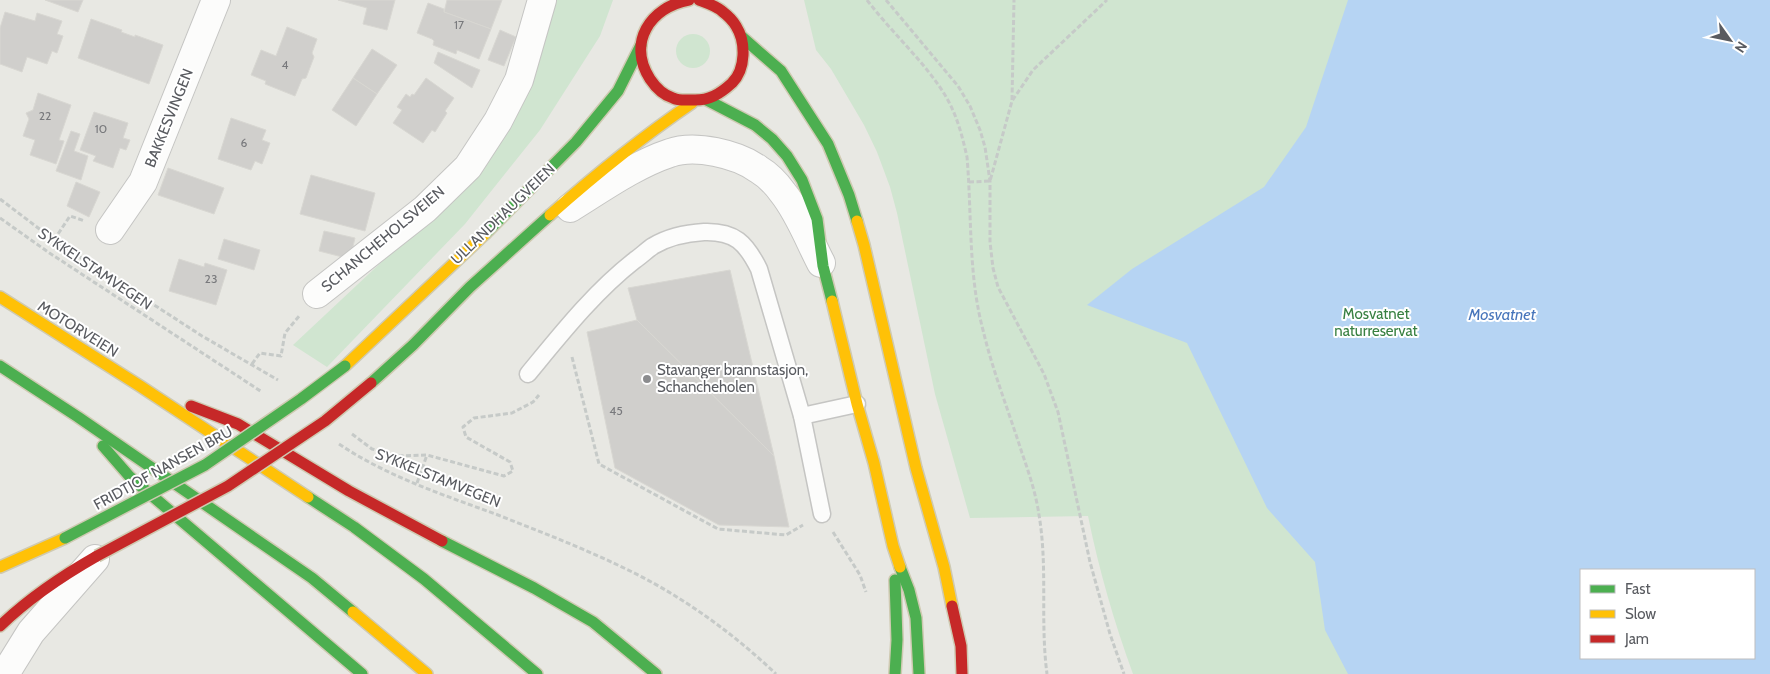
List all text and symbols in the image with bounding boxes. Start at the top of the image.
north arrow [1705,15,1755,65]
house number: 17 [454,17,464,32]
text: N [1731,38,1751,56]
house number: 4 [282,57,289,72]
street label: BAKKESVINGEN [141,66,197,170]
house number: 22 [39,108,51,123]
house number: 10 [95,121,107,136]
house number: 6 [241,135,248,150]
street label: ULLANDHAUGVEIEN [447,160,559,268]
street label: SCHANCHEHOLSVEIEN [318,182,448,296]
street label: SYKKELSTAMVEGEN [35,224,155,314]
house number: 23 [205,271,217,286]
street label: MOTORVEIEN [34,297,122,361]
park label: Mosvatnet naturreservat [1334,305,1418,340]
water label: Mosvatnet [1467,305,1537,324]
place label: Stavanger brannstasjon, Schancheholen [657,361,808,396]
marker: Stavanger brannstasjon, Schancheholen [641,373,653,385]
house number: 45 [609,403,623,418]
street label: FRIDTJOF NANSEN BRU [90,422,236,514]
street label: SYKKELSTAMVEGEN [373,445,503,511]
legend [1580,569,1755,659]
text: Fast [1625,580,1650,598]
text: Slow [1625,605,1656,623]
text: Jam [1624,630,1649,648]

